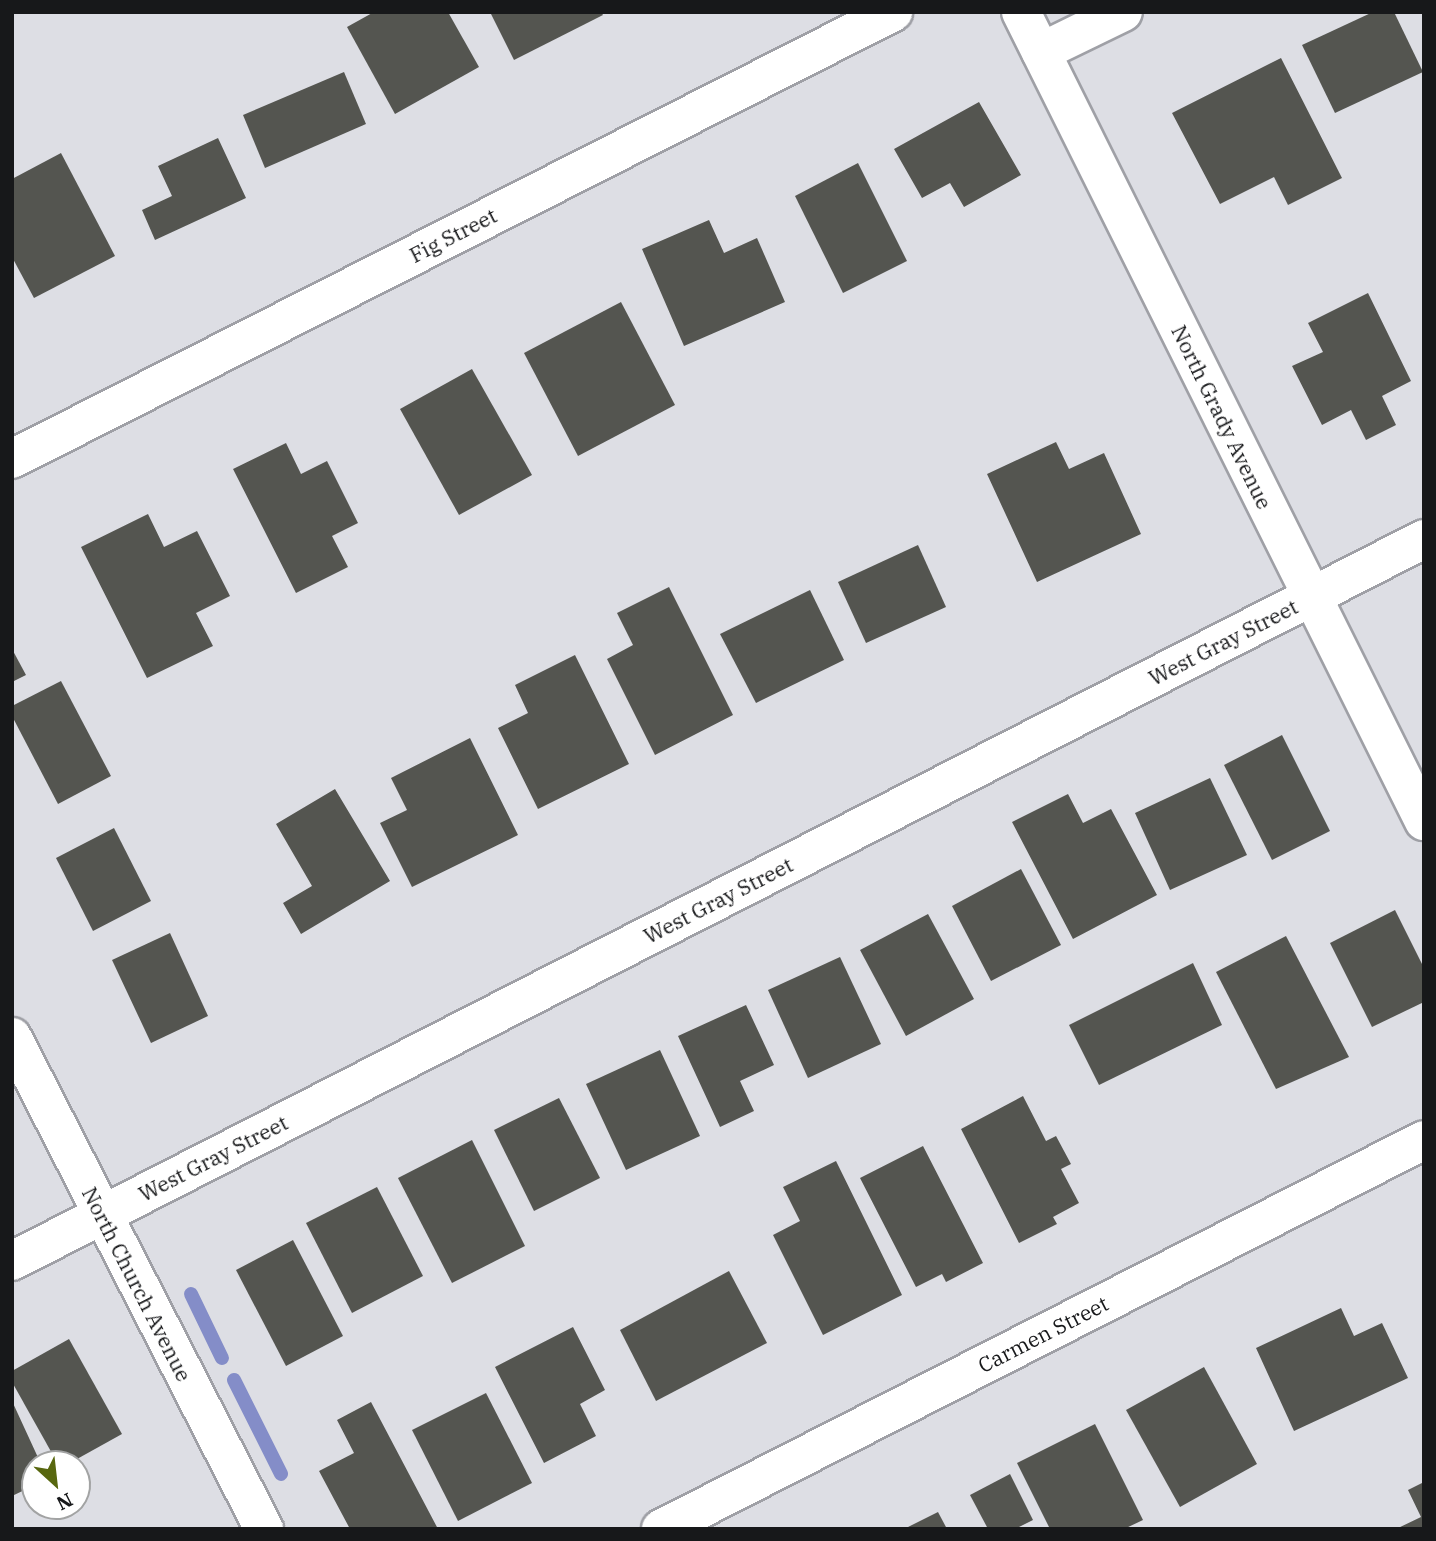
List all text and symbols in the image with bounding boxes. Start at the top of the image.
street label: Fig Street [405,202,501,268]
street label: North Grady Avenue [1166,321,1278,513]
street label: West Gray Street [1144,594,1302,690]
street label: West Gray Street [639,852,797,948]
street label: West Gray Street [134,1110,292,1206]
street label: North Church Avenue [77,1183,197,1385]
street label: Carmen Street [974,1290,1112,1378]
north arrow [21,1450,91,1520]
text: N [52,1488,77,1516]

